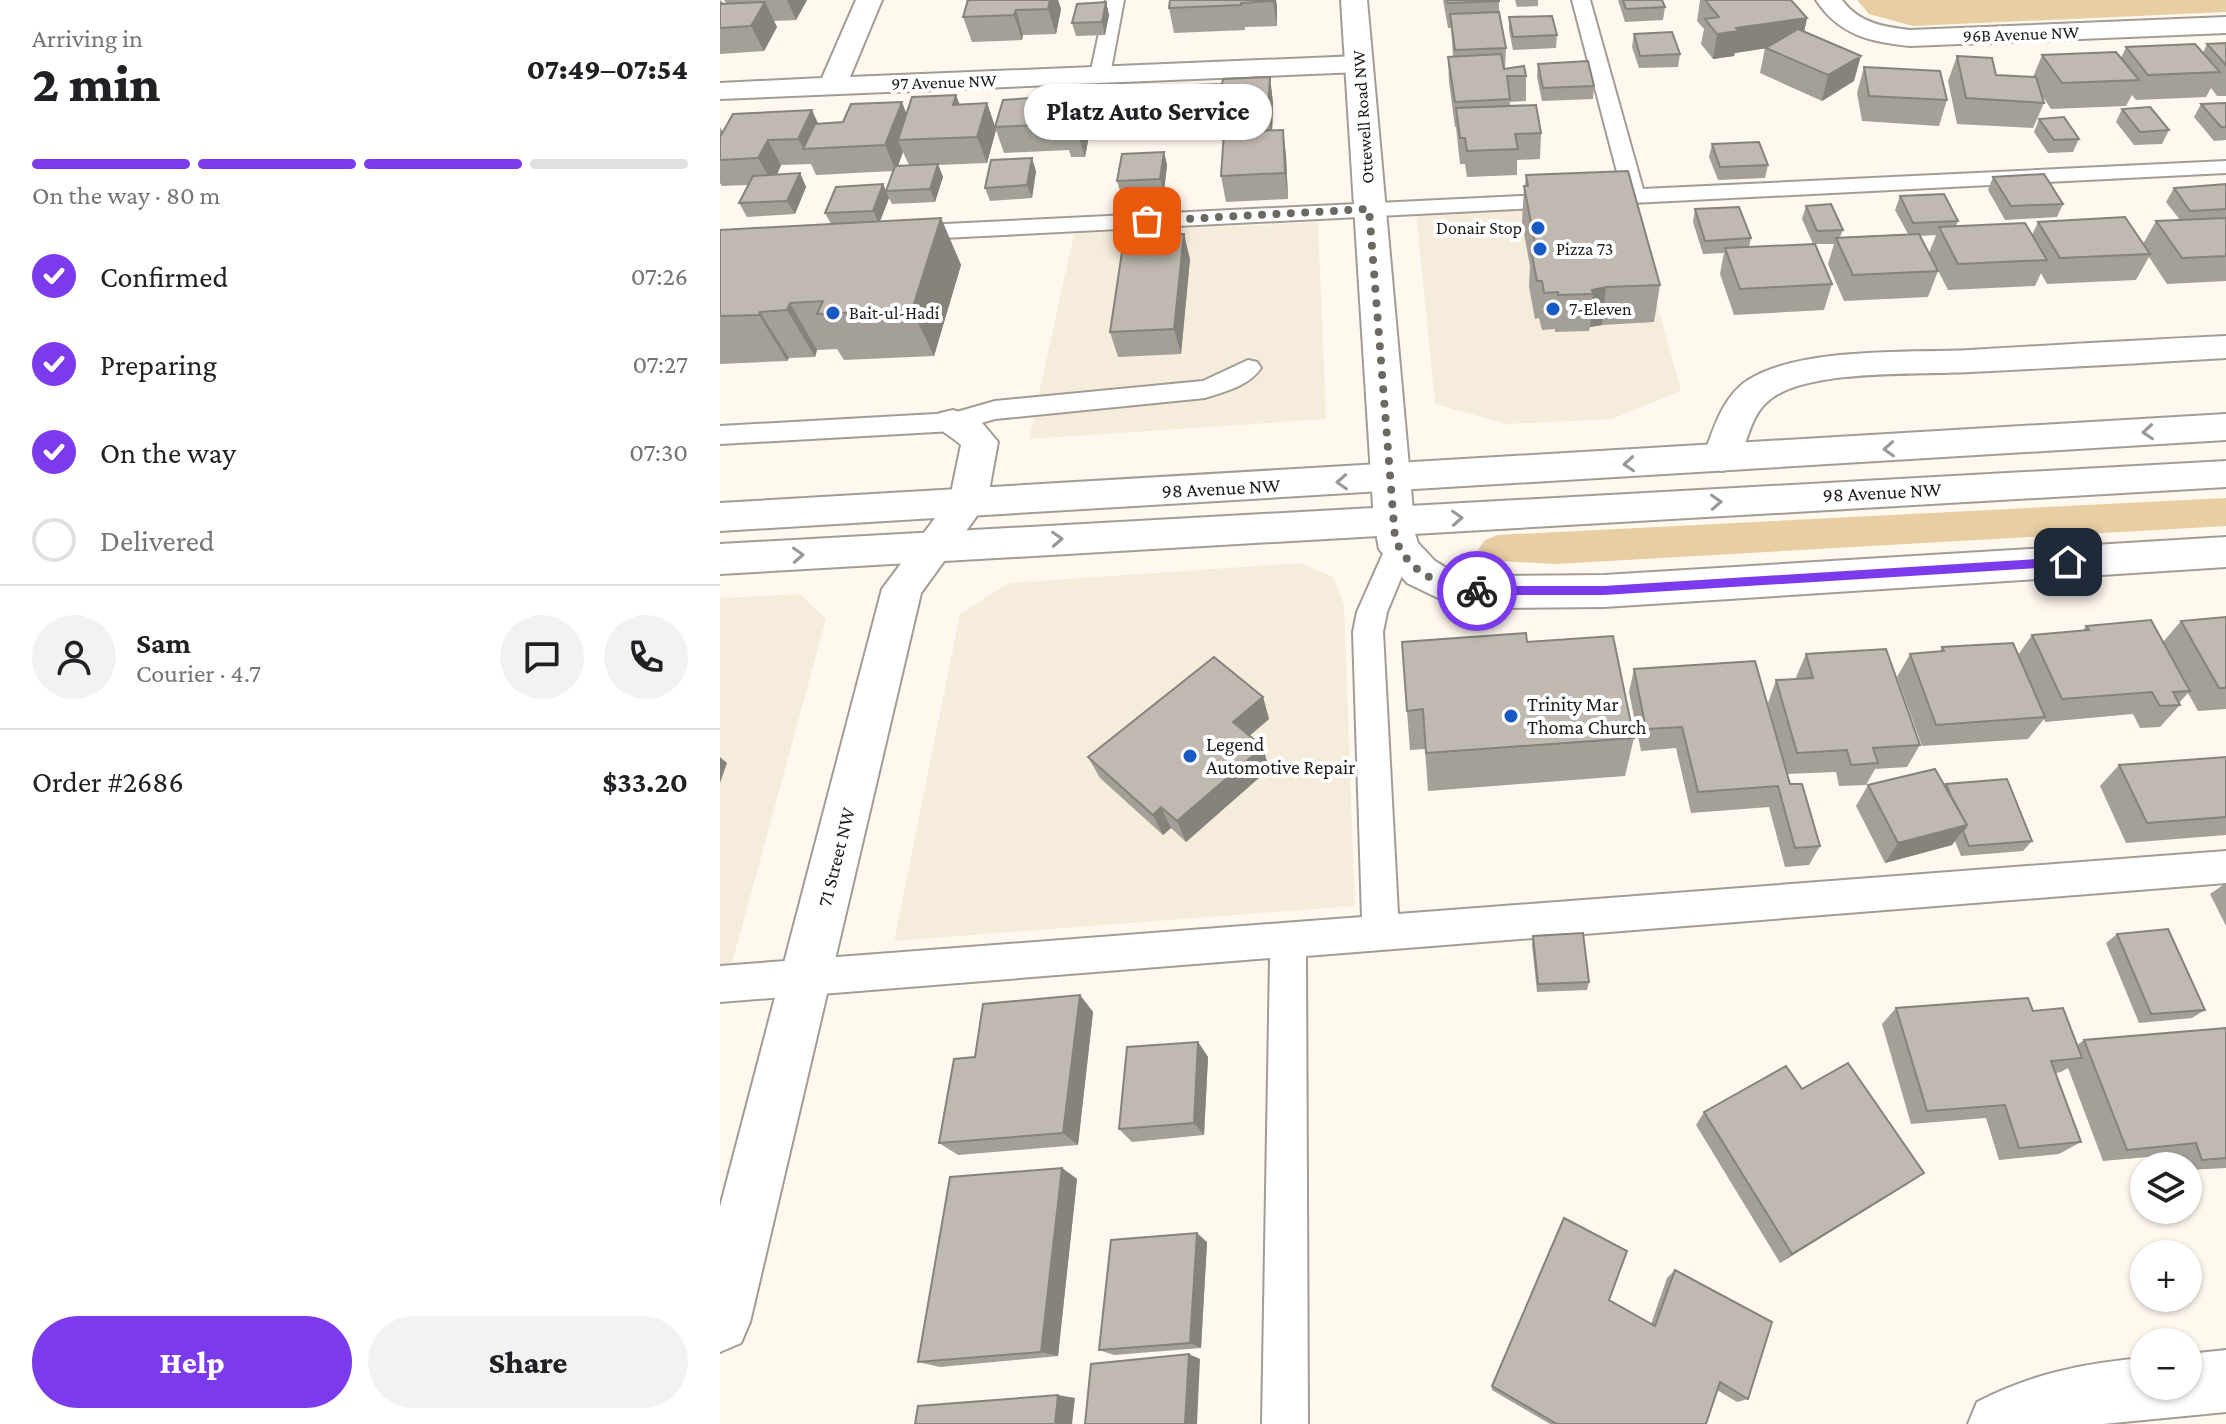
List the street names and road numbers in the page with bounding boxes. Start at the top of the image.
street label: 96B Avenue NW [1963,22,2080,46]
street label: Ottewell Road NW [1348,49,1378,184]
street label: 97 Avenue NW [891,70,997,94]
street label: 98 Avenue NW [1161,474,1282,502]
street label: 98 Avenue NW [1822,478,1943,506]
street label: 71 Street NW [813,804,859,909]

